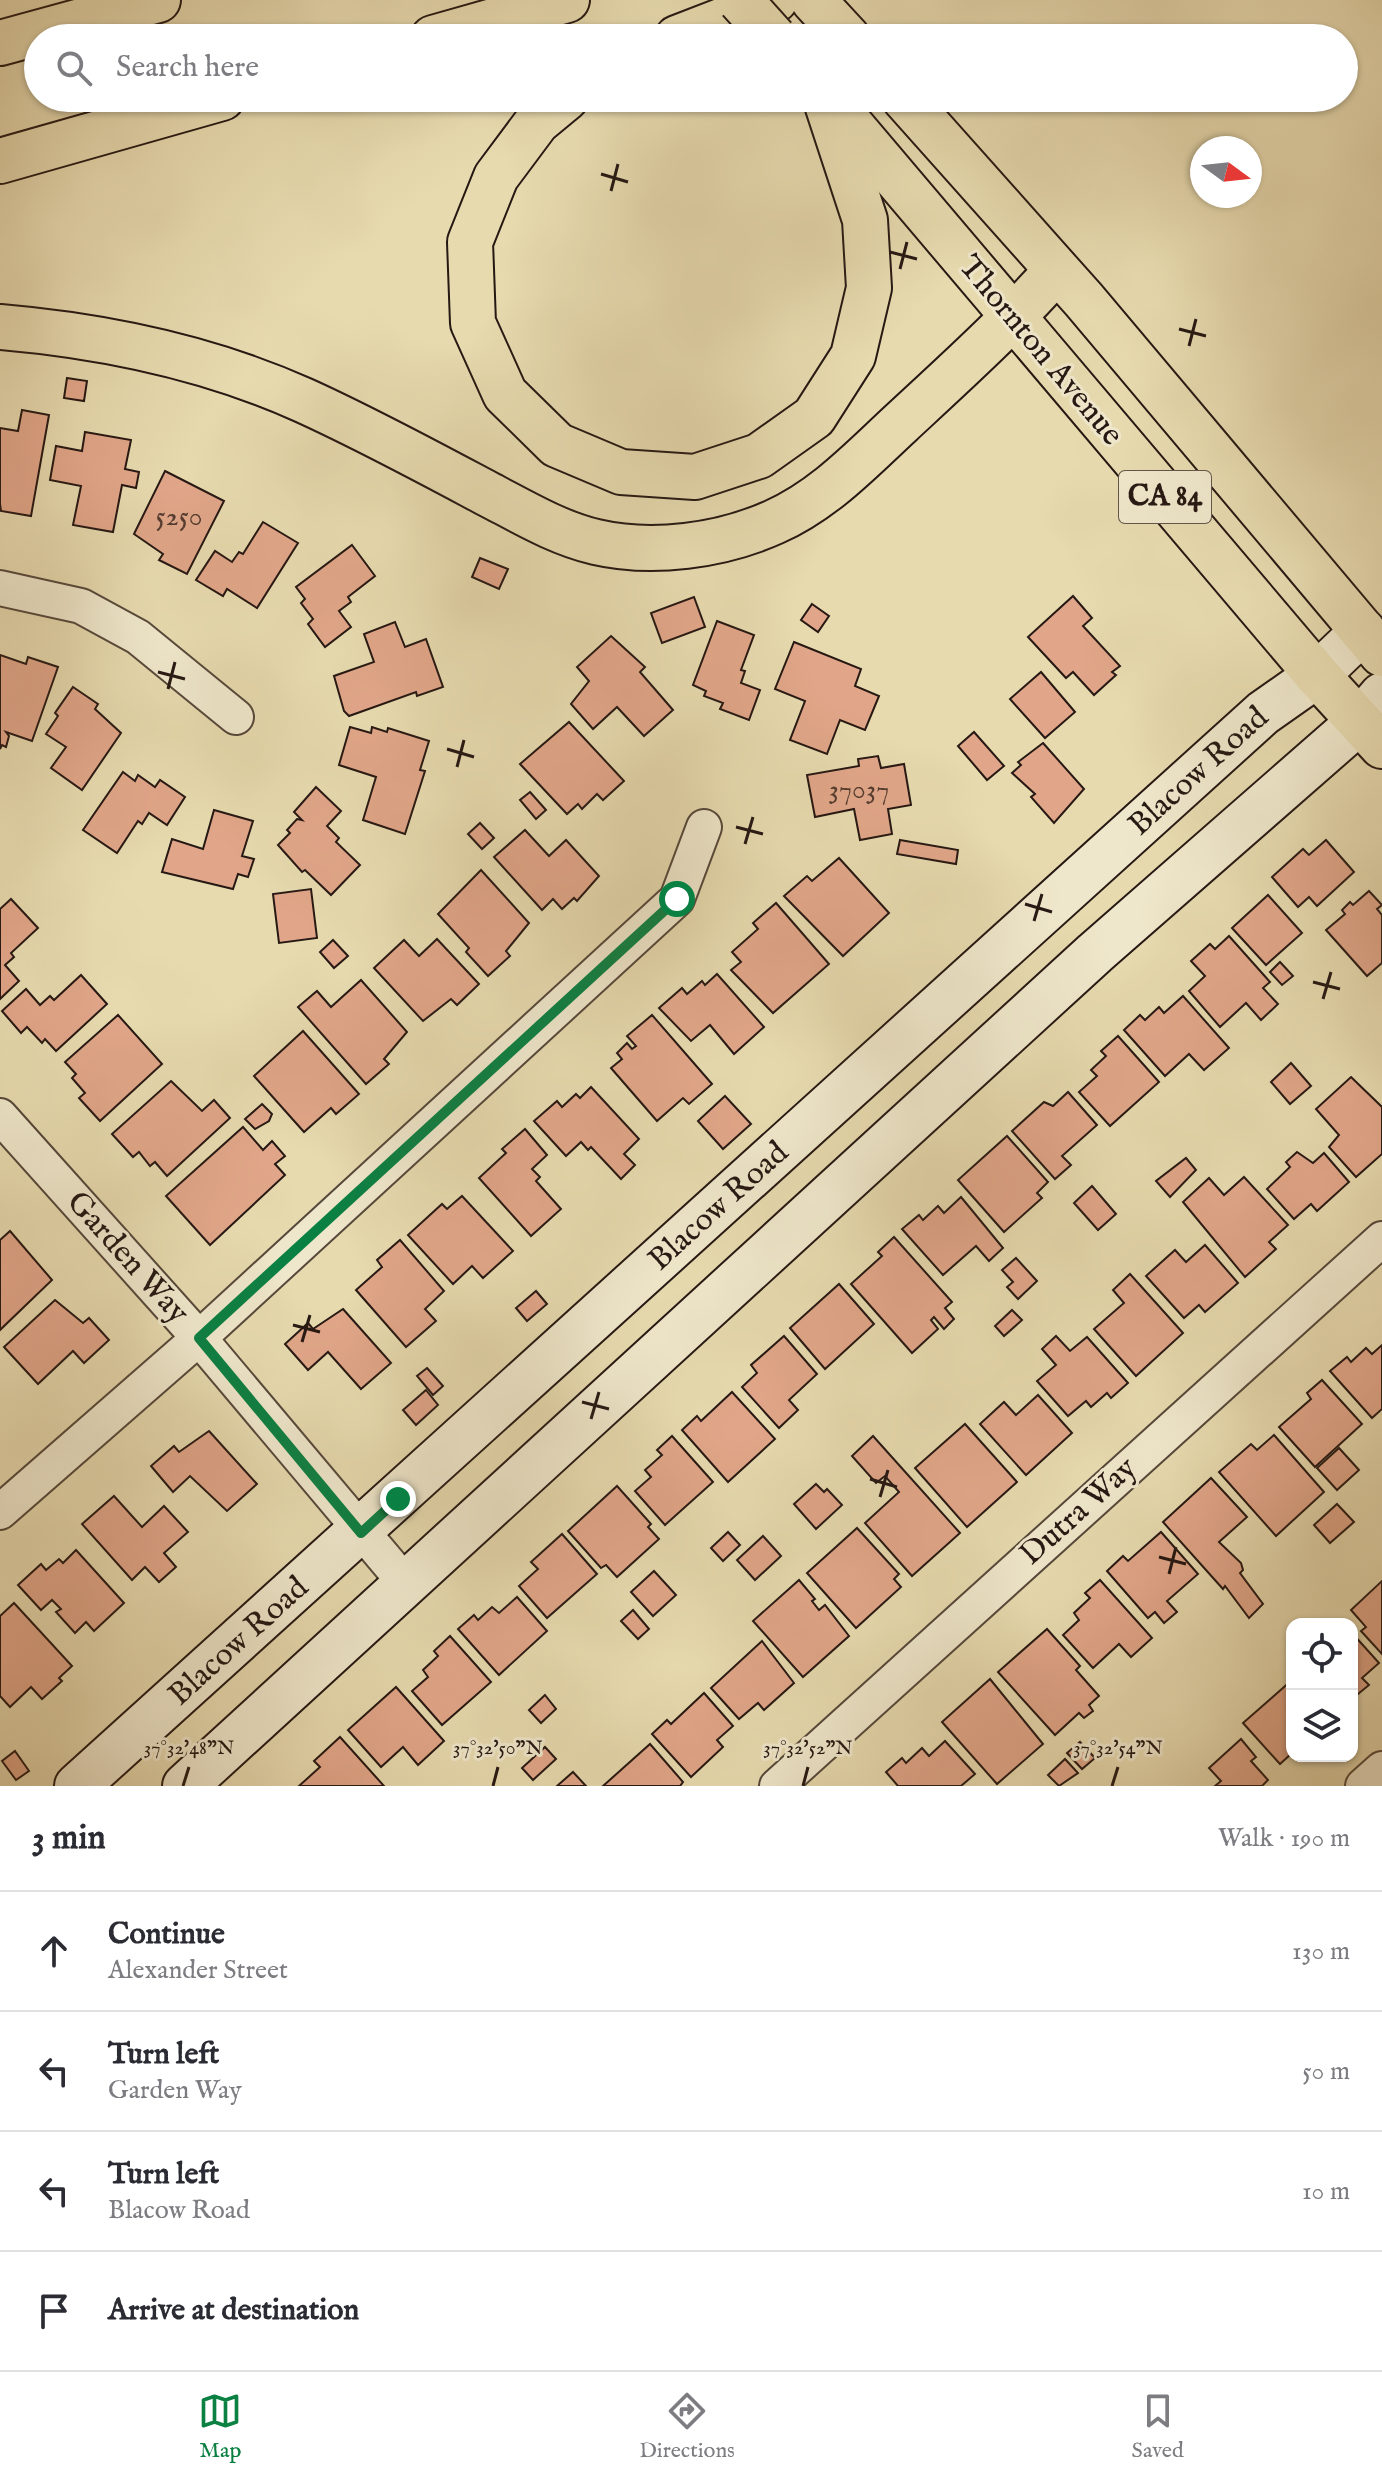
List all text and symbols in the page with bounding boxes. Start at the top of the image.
search box [24,24,1358,112]
icon: search [52,46,96,90]
text: Search here [116,49,259,87]
north arrow [1190,136,1262,208]
street label: Thornton Avenue [948,247,1132,455]
road number: CA 84 [1119,471,1211,523]
house number: 5250 [156,500,202,535]
street label: Blacow Road [1120,698,1278,846]
house number: 37037 [829,773,889,808]
route start [659,881,695,917]
street label: Blacow Road [640,1133,798,1281]
street label: Garden Way [57,1183,197,1333]
street label: Dutra Way [1012,1449,1146,1575]
route end [380,1481,416,1517]
street label: Blacow Road [160,1568,318,1716]
map controls [1286,1618,1358,1762]
button: locate [1286,1618,1358,1690]
button: layers [1286,1690,1358,1762]
text: 37°32'48"N [144,1736,234,1761]
text: 37°32'50"N [453,1736,543,1761]
text: 37°32'52"N [763,1736,853,1761]
text: 37°32'54"N [1073,1736,1163,1761]
text: 3 min [32,1817,106,1860]
text: Walk · 190 m [1218,1822,1350,1855]
text: Continue [108,1916,225,1954]
icon: ahead [32,1929,76,1973]
text: 130 m [1292,1935,1350,1968]
text: Alexander Street [108,1954,288,1987]
text: Turn left [108,2036,219,2074]
icon: left [32,2049,76,2093]
text: 50 m [1302,2055,1350,2088]
text: Garden Way [108,2074,242,2107]
text: Turn left [108,2156,219,2194]
icon: left [32,2169,76,2213]
text: 10 m [1302,2175,1350,2208]
text: Blacow Road [108,2194,250,2227]
icon: arrive [32,2289,76,2333]
text: Arrive at destination [108,2292,359,2330]
tab: Map [198,2389,242,2465]
tab: Directions [639,2389,735,2465]
tab: Saved [1132,2389,1184,2465]

